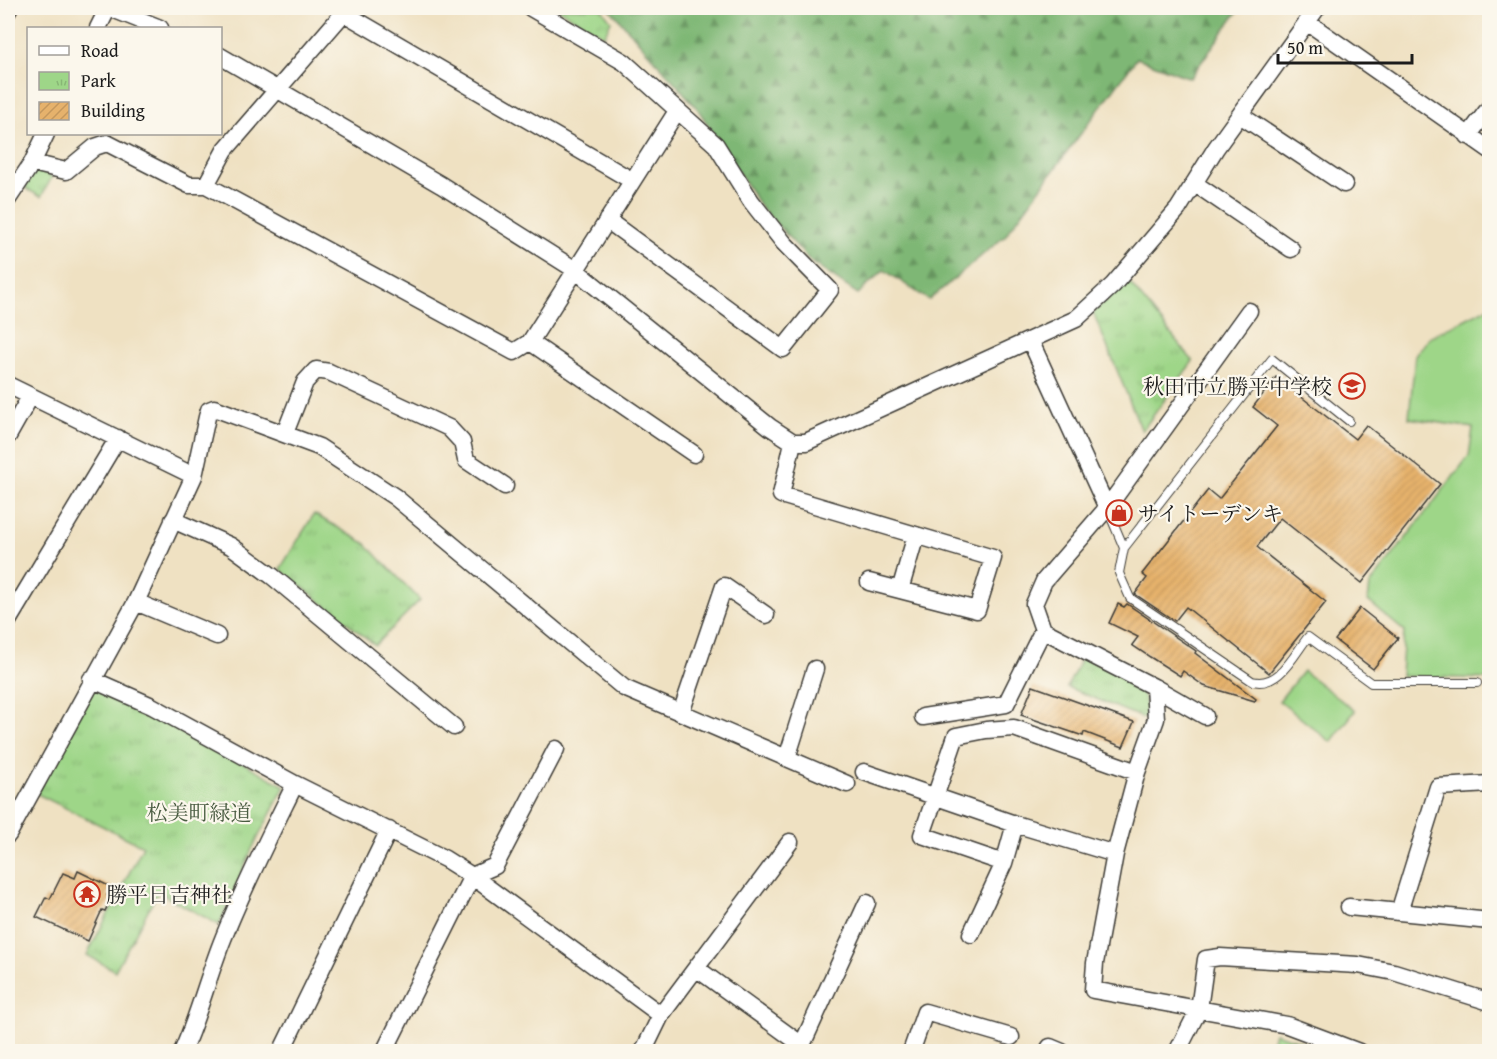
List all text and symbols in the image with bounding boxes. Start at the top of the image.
legend [27,27,222,135]
scale bar [1278,27,1412,65]
text: 50 m [1287,34,1323,61]
text: Road [81,37,119,64]
text: Park [81,67,117,94]
text: Building [81,97,145,124]
place label: 秋田市立勝平中学校 [1143,371,1332,402]
school or university icon: 秋田市立勝平中学校 [1337,371,1367,401]
shop icon: サイトーデンキ [1104,498,1134,528]
place label: サイトーデンキ [1138,498,1283,529]
park label: 松美町緑道 [147,797,252,828]
temple icon: 勝平日吉神社 [72,879,102,909]
place label: 勝平日吉神社 [106,879,232,910]

